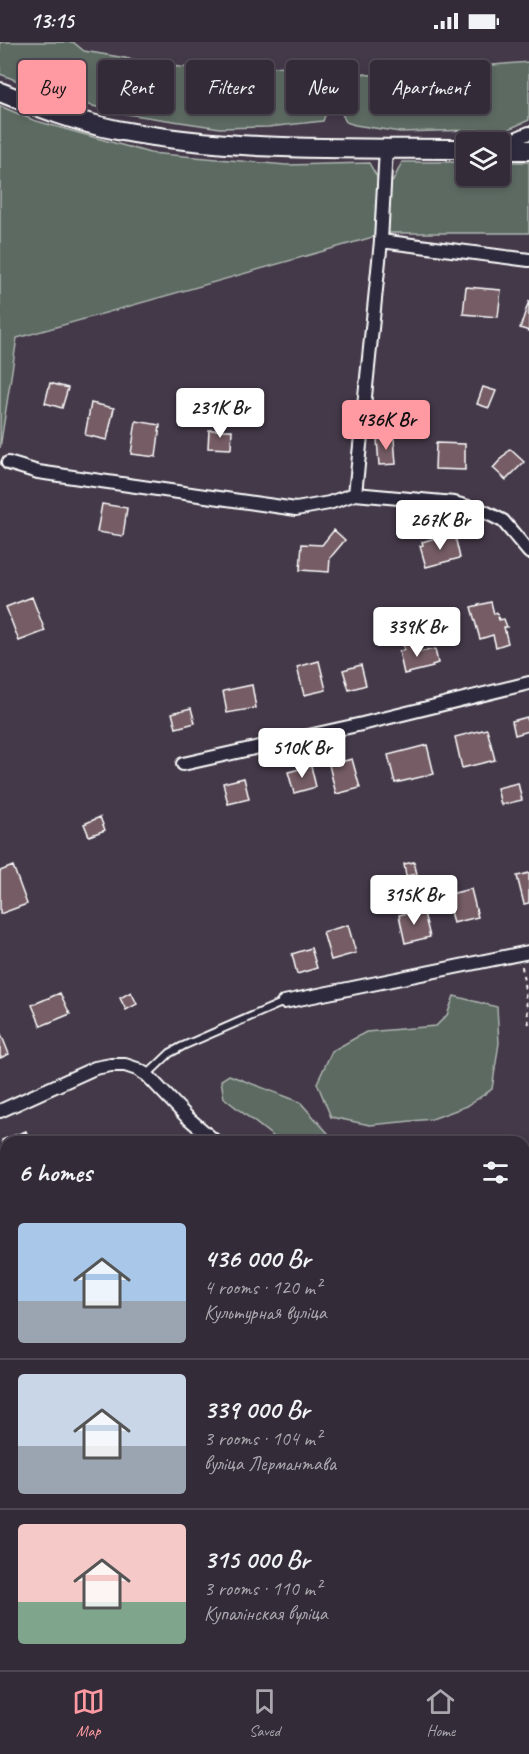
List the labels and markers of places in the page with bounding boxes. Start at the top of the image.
pin: 231K Br [165,388,275,439]
pin: 436K Br [331,400,441,451]
pin: 267K Br [385,500,495,551]
pin: 339K Br [362,607,472,658]
pin: 510K Br [247,728,357,779]
pin: 315K Br [359,875,469,926]

